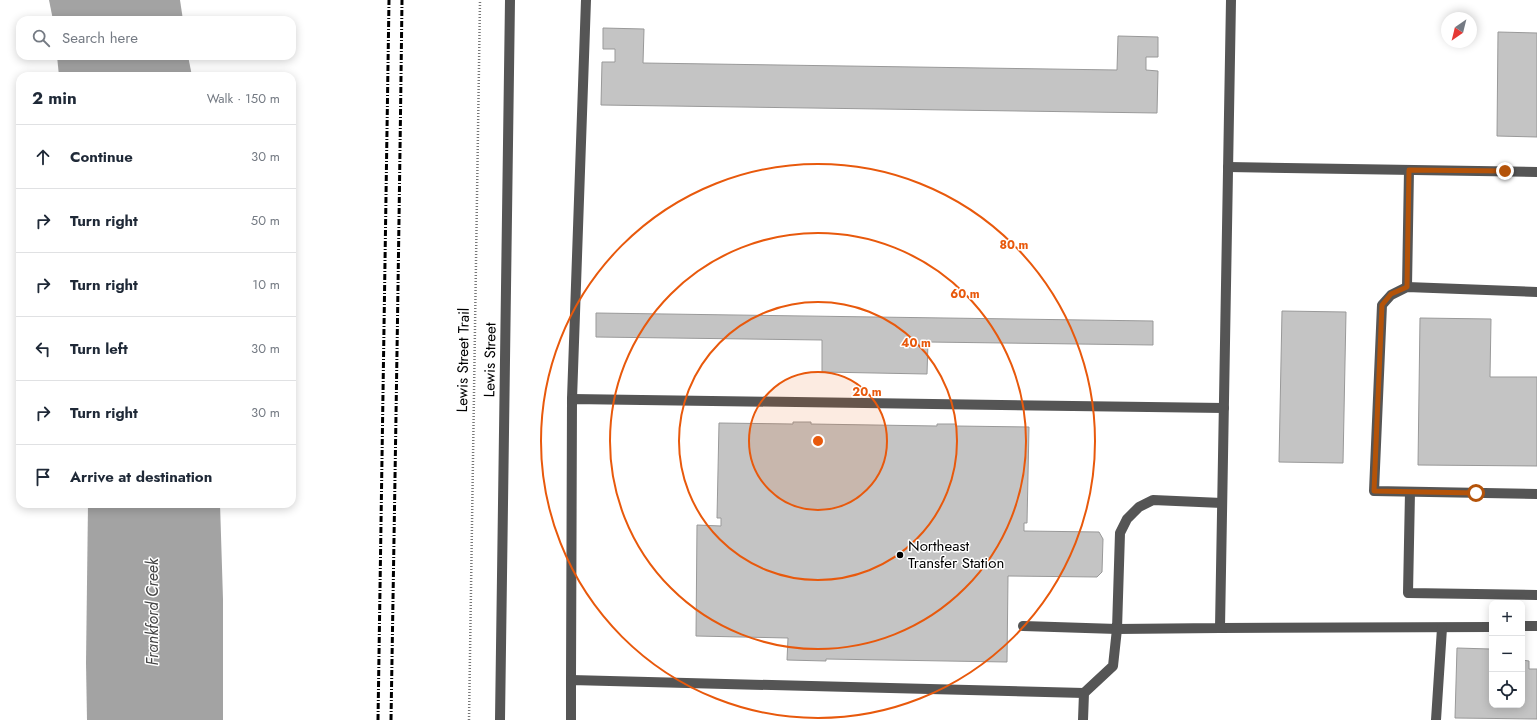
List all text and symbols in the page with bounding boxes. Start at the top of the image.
north arrow [1441,12,1477,48]
search box [16,16,296,60]
icon: search [30,27,52,49]
text: Search here [62,27,138,49]
text: 2 min [32,86,77,110]
text: Walk · 150 m [207,89,280,108]
icon: ahead [32,146,54,168]
text: Continue [70,146,133,168]
text: 30 m [251,147,280,166]
route end [1496,162,1514,180]
icon: right [32,210,54,232]
text: Turn right [70,210,138,232]
text: 50 m [251,211,280,230]
text: 80 m [1000,236,1029,254]
icon: right [32,274,54,296]
text: Turn right [70,274,138,296]
text: 10 m [252,275,280,294]
text: 60 m [950,285,980,303]
street label: Lewis Street Trail [451,307,475,413]
street label: Lewis Street [478,322,502,398]
text: 40 m [901,334,931,352]
icon: left [32,338,54,360]
text: Turn left [70,338,128,360]
text: 30 m [251,339,280,358]
text: 20 m [852,383,882,401]
icon: right [32,402,54,424]
text: Turn right [70,402,138,424]
text: 30 m [251,403,280,422]
centre of rings [811,434,825,448]
icon: arrive [32,466,54,488]
text: Arrive at destination [70,466,212,488]
route start [1467,484,1485,502]
place label: Northeast Transfer Station [908,535,1004,574]
marker: Northeast Transfer Station [895,550,905,560]
water label: Frankford Creek [141,557,164,666]
map controls [1489,600,1525,708]
button: + [1489,600,1525,636]
button: − [1489,636,1525,672]
button: locate [1489,672,1525,708]

